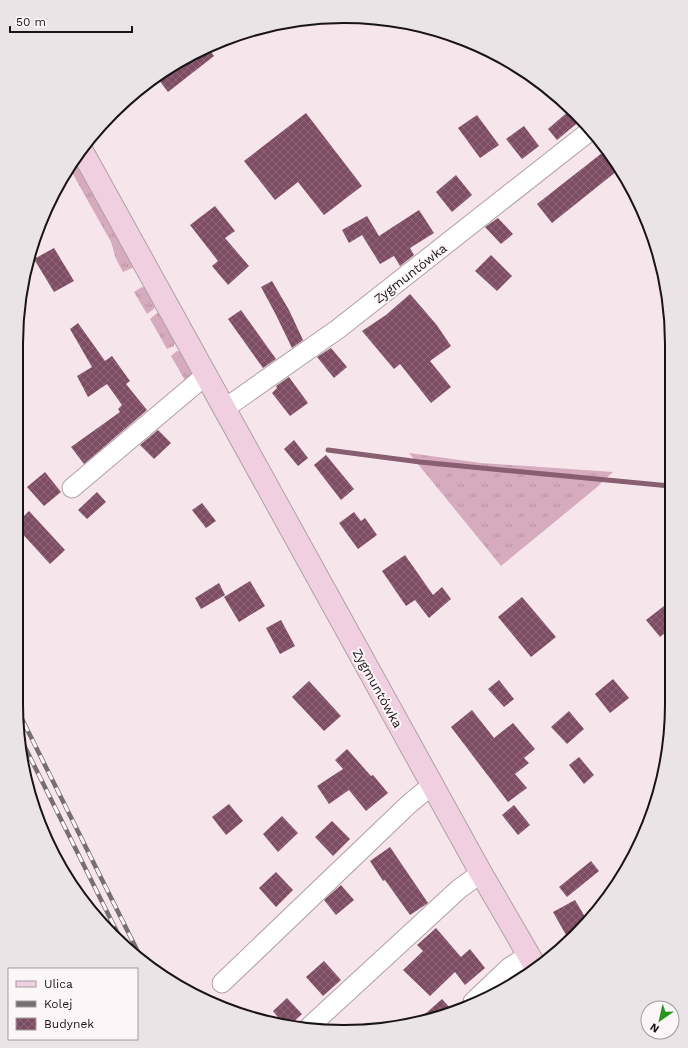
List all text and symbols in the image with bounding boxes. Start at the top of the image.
scale bar [10,8,132,34]
text: 50 m [16,15,46,29]
street label: Zygmuntówka [371,240,450,306]
street label: Zygmuntówka [350,646,406,731]
legend [8,968,138,1040]
text: Ulica [44,977,73,991]
text: Kolej [44,997,72,1011]
north arrow [640,1000,680,1040]
text: Budynek [44,1017,94,1031]
text: N [648,1020,662,1036]

